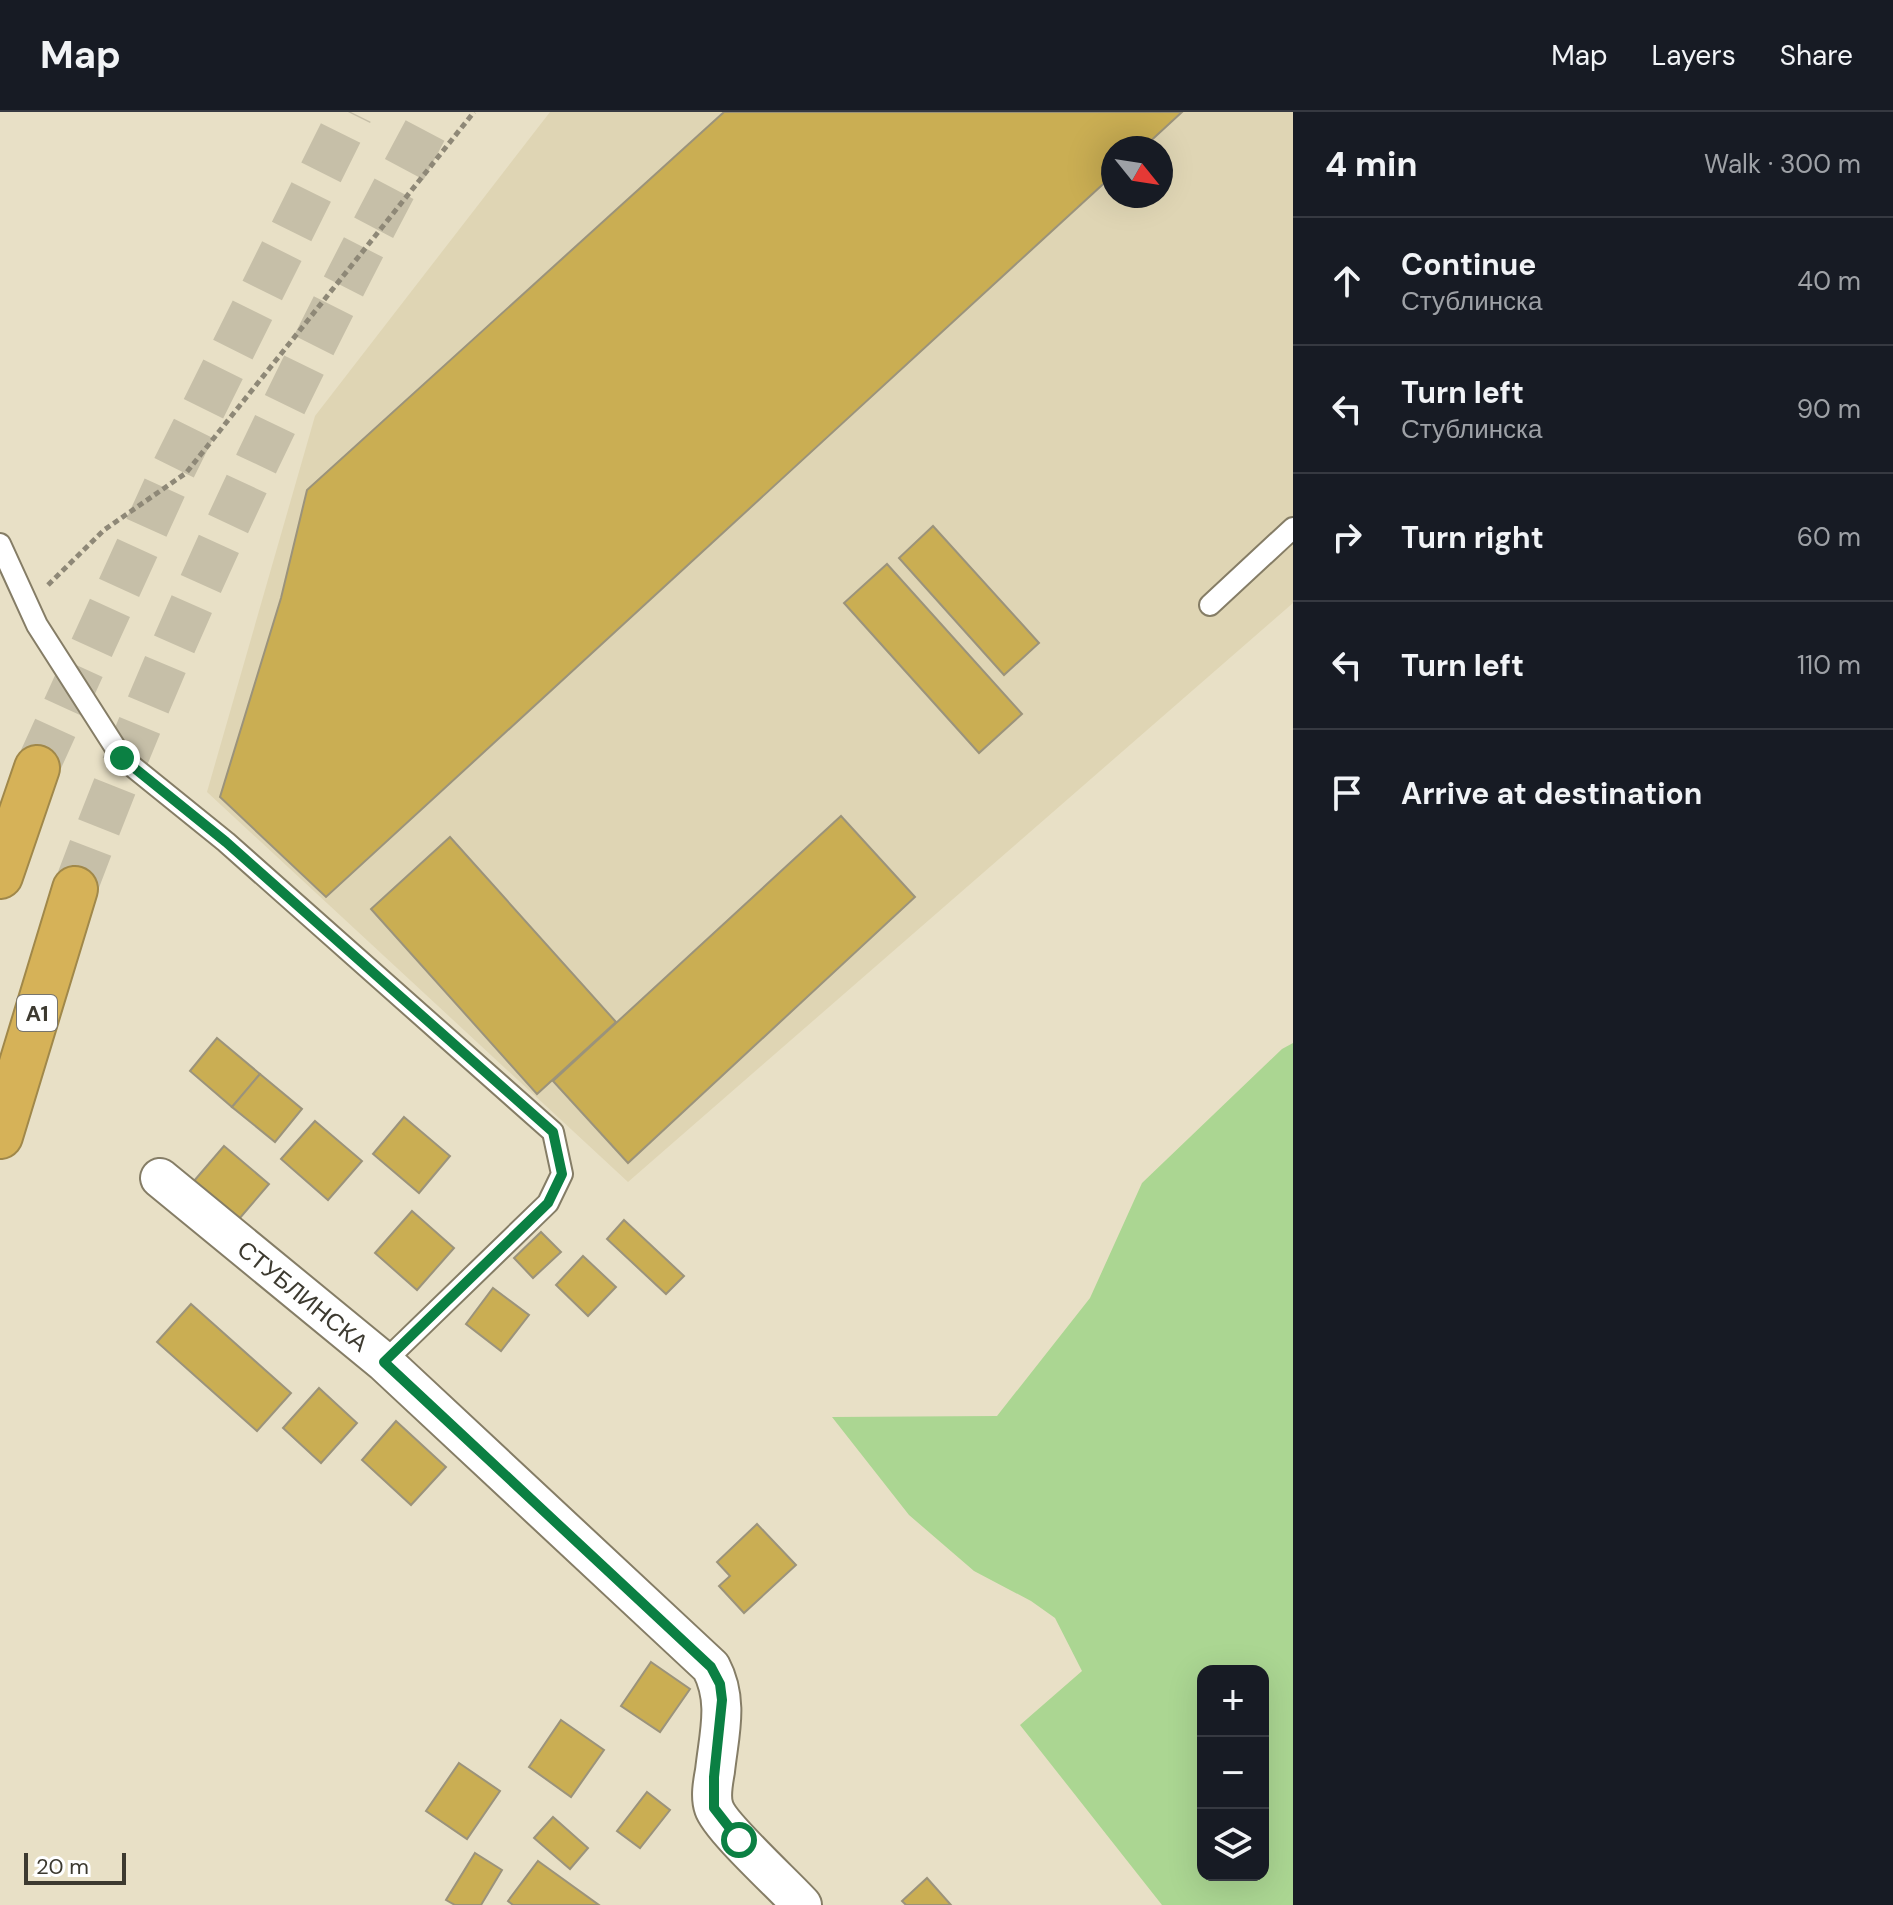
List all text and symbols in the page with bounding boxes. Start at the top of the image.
text: Map [40,30,121,80]
text: Map [1551,37,1608,74]
text: Layers [1652,37,1736,74]
text: Share [1780,37,1853,74]
north arrow [1101,136,1173,208]
text: 4 min [1325,142,1417,187]
text: Walk · 300 m [1704,147,1861,181]
text: Continue [1401,245,1536,284]
icon: ahead [1325,259,1369,303]
text: 40 m [1797,264,1861,298]
text: Стублинска [1401,284,1542,318]
text: Turn left [1401,373,1524,412]
icon: left [1325,387,1369,431]
text: 90 m [1797,392,1861,426]
text: Стублинска [1401,412,1542,446]
icon: right [1325,515,1369,559]
text: Turn right [1401,518,1544,557]
text: 60 m [1797,520,1861,554]
icon: left [1325,643,1369,687]
text: Turn left [1401,646,1524,685]
text: 110 m [1797,648,1861,682]
route end [104,740,140,776]
icon: arrive [1325,771,1369,815]
text: Arrive at destination [1401,774,1702,813]
road number: A1 [17,995,57,1031]
street label: СТУБЛИНСКА [231,1234,375,1358]
map controls [1197,1665,1269,1881]
button: + [1197,1665,1269,1737]
button: − [1197,1737,1269,1809]
button: layers [1197,1809,1269,1881]
route start [721,1822,757,1858]
scale bar [24,1849,126,1885]
text: 20 m [36,1852,89,1881]

